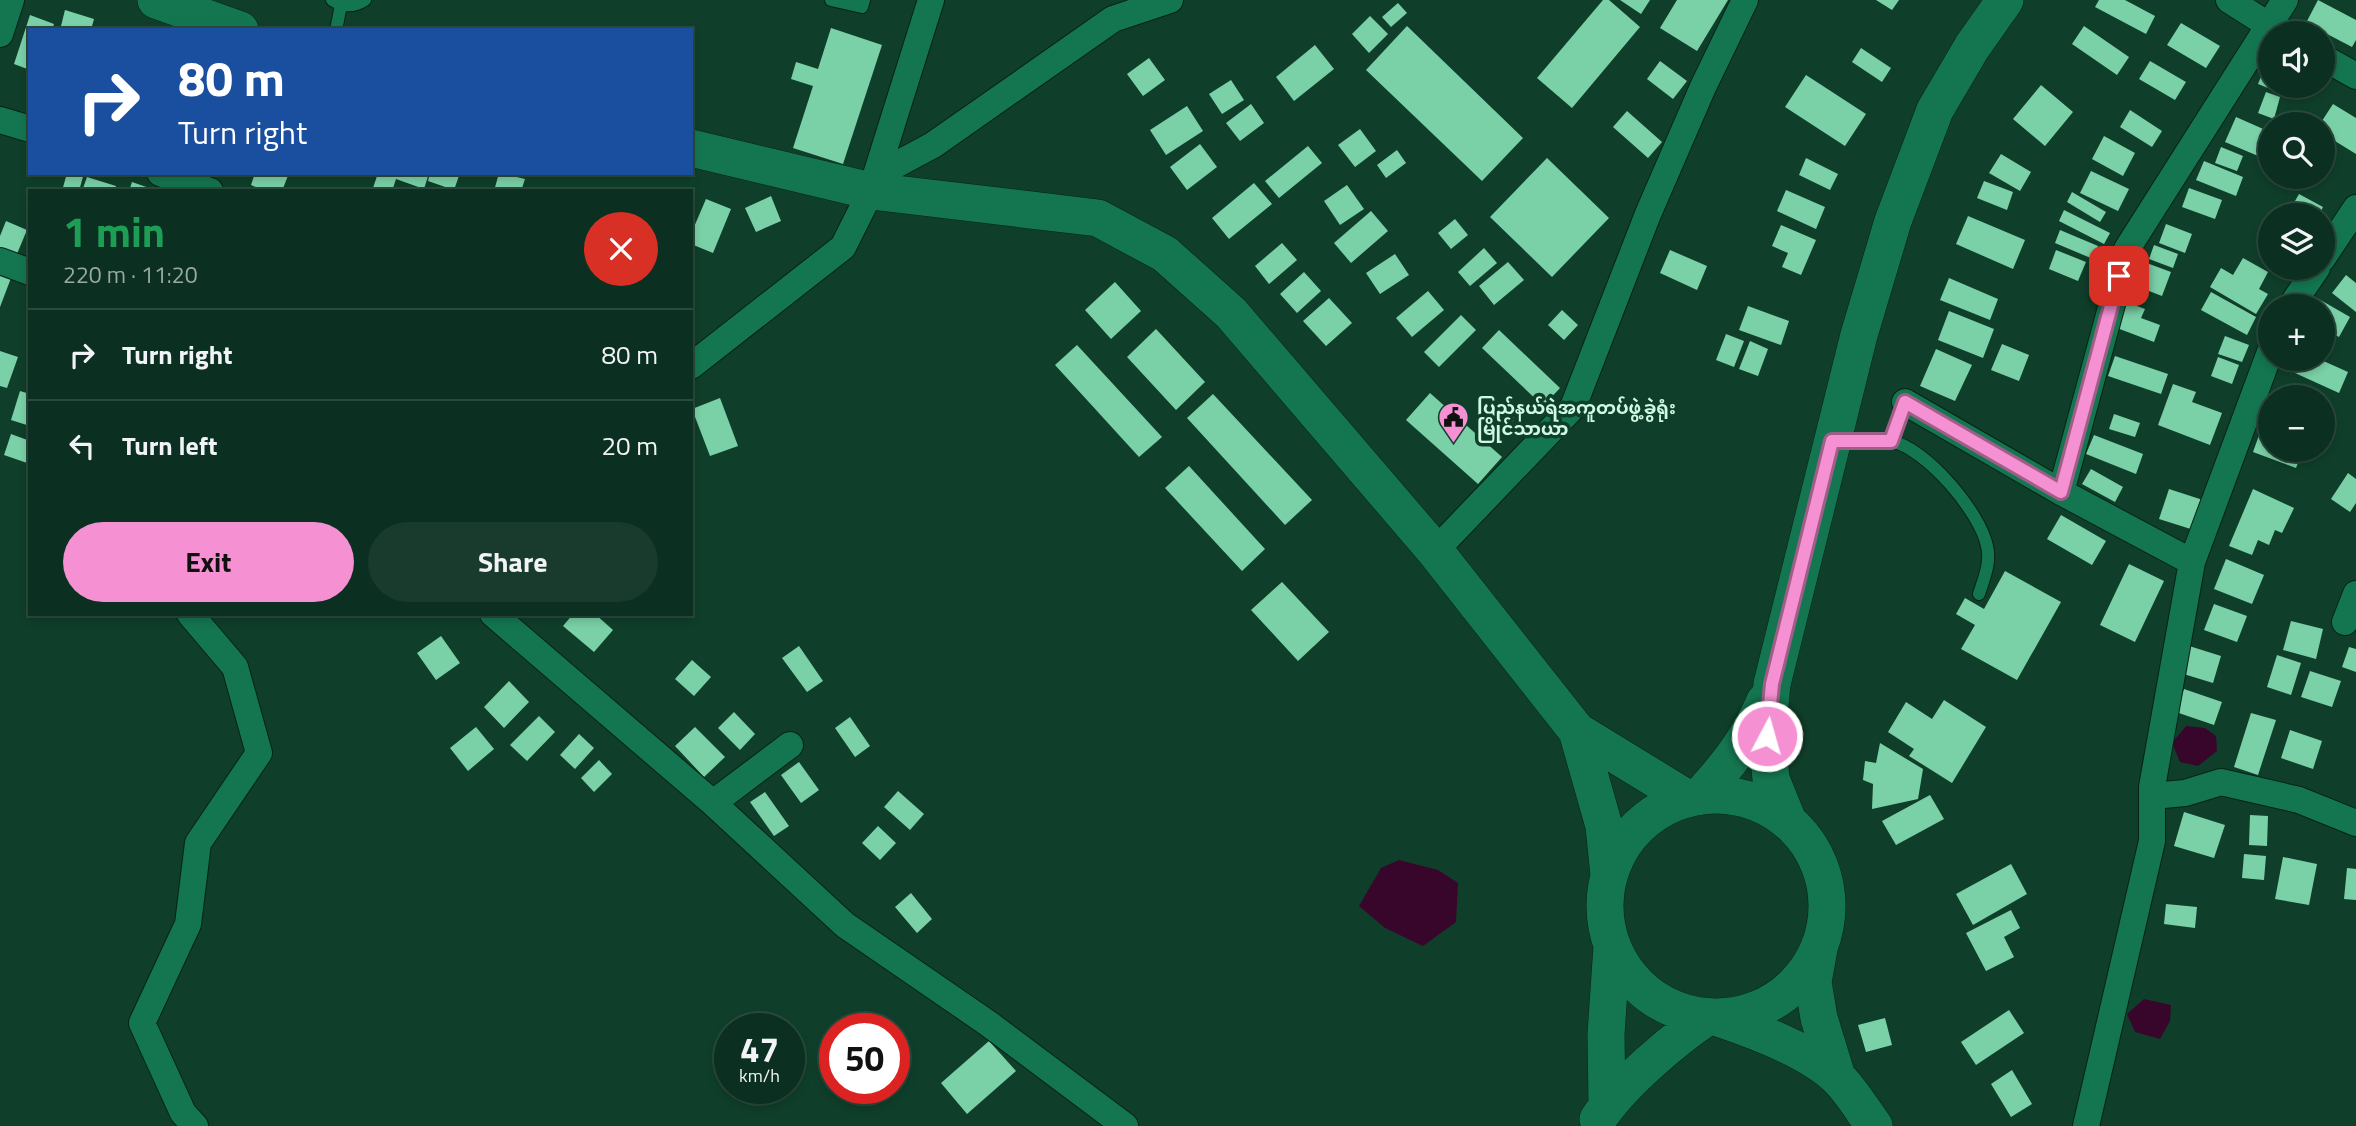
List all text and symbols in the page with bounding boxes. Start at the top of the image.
map controls [2258,21,2335,462]
button: sound [2258,21,2335,98]
text: 80 m [178,40,285,115]
icon: right [63,56,154,147]
text: Turn right [178,108,307,156]
button: search [2258,112,2335,189]
text: 1 min [63,199,165,263]
button: layers [2258,203,2335,280]
button: close [584,212,658,286]
pin [2089,246,2149,306]
text: 220 m · 11:20 [63,257,198,292]
icon: arrive [2100,257,2138,295]
button: + [2258,294,2335,371]
text: Turn right [122,335,233,374]
text: 80 m [601,335,658,374]
icon: right [63,336,101,374]
button: − [2258,385,2335,462]
place label: ပြည်နယ်ရဲအကူတပ်ဖွဲ့ခွဲရုံး မြိုင်သာယာ [1477,394,1676,443]
public building icon: ပြည်နယ်ရဲအကူတပ်ဖွဲ့ခွဲရုံး မြိုင်သာယာ [1437,401,1471,445]
text: Turn left [122,426,217,465]
text: 20 m [601,426,658,465]
icon: left [63,427,101,465]
button: Exit [63,522,354,602]
button: Share [368,522,658,602]
position arrow [1730,699,1804,773]
speed limit sign: 50 [819,1013,910,1104]
text: 47 [740,1022,779,1076]
text: km/h [739,1062,780,1089]

